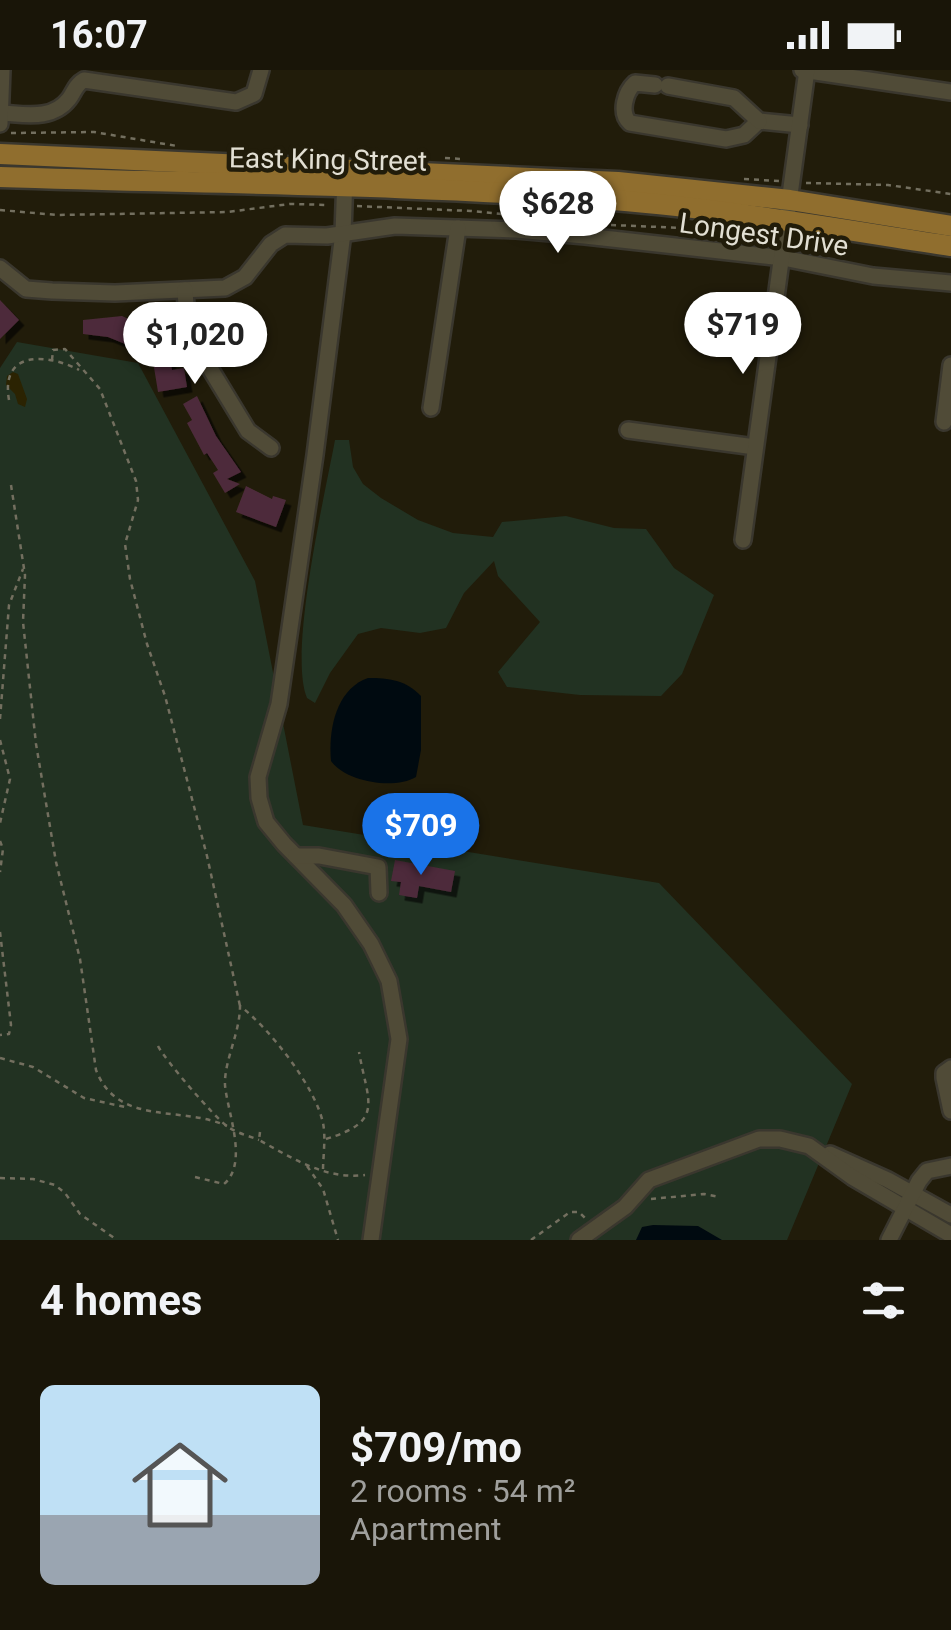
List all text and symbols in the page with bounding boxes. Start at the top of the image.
text: 16:07 [50,13,148,57]
street label: East King Street [229,141,427,178]
pin: $628 [499,171,617,256]
text: $628 [521,184,595,222]
street label: Longest Drive [677,206,851,263]
pin: $719 [684,292,802,377]
pin: $1,020 [114,302,276,387]
text: $719 [706,305,780,343]
text: $1,020 [145,315,245,353]
pin: $709 [362,793,480,878]
text: $709 [384,806,458,844]
icon: filters [856,1273,911,1328]
text: 4 homes [40,1276,202,1325]
text: $709/mo [350,1423,522,1472]
icon: home [120,1425,240,1545]
text: 2 rooms · 54 m² [350,1472,575,1510]
text: Apartment [350,1510,502,1548]

